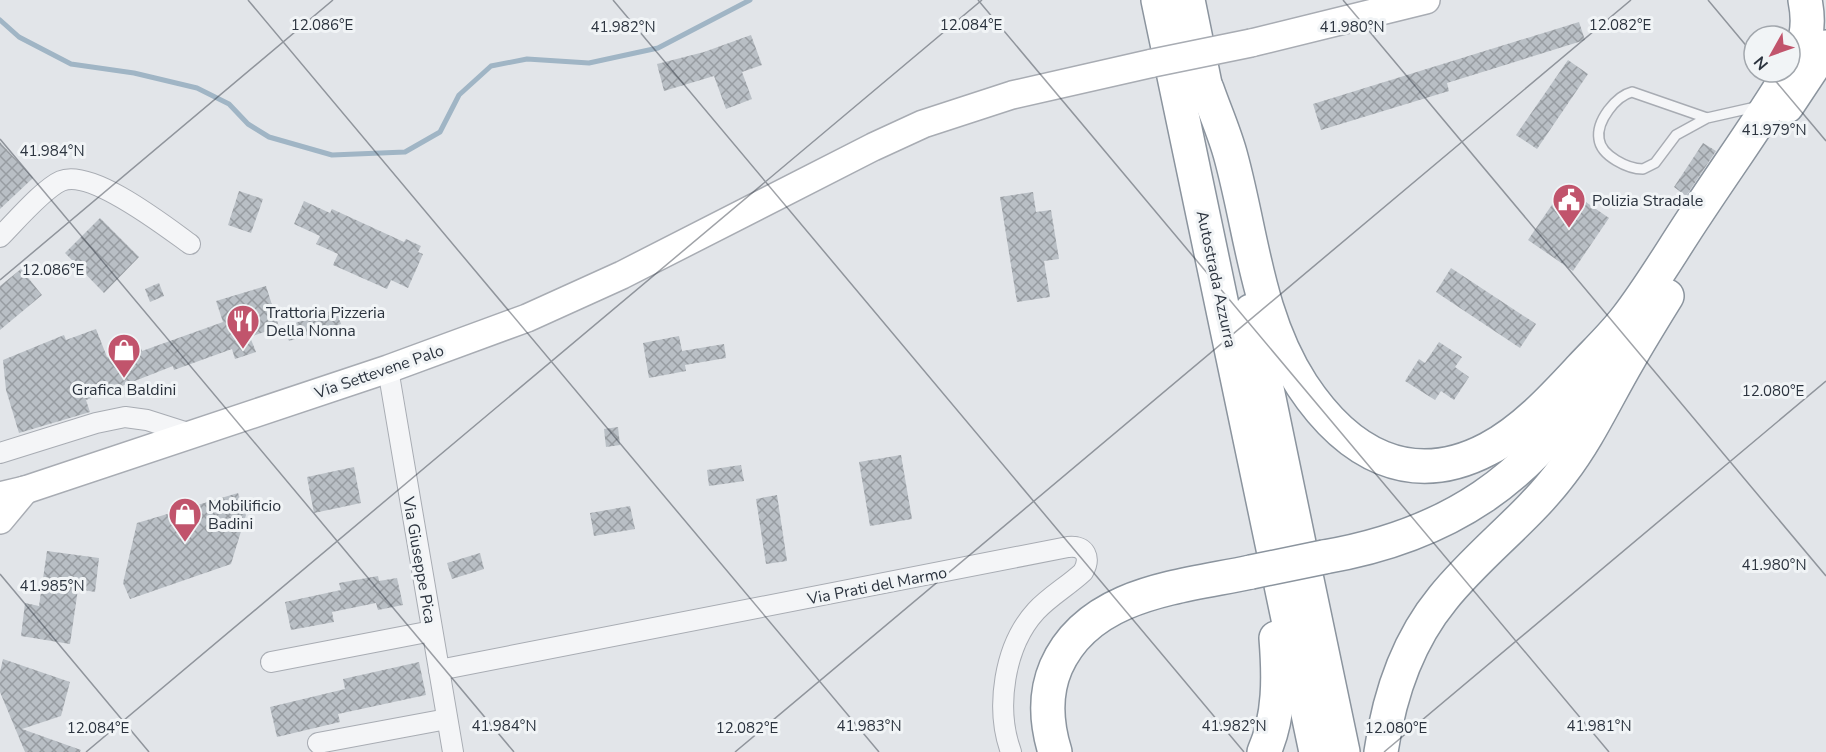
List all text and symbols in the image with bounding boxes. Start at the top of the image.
text: 12.086°E [291,15,353,35]
text: 12.084°E [940,15,1002,35]
text: 12.082°E [1589,15,1651,35]
text: 41.982°N [590,17,656,37]
text: 41.980°N [1319,17,1385,37]
north arrow [1742,24,1802,84]
text: N [1749,51,1774,75]
text: 41.979°N [1741,120,1807,140]
text: 41.984°N [19,141,85,161]
public building icon: Polizia Stradale [1551,182,1587,229]
place label: Polizia Stradale [1592,190,1703,212]
street label: Autostrada Azzurra [1191,209,1241,350]
text: 12.086°E [22,260,84,280]
place label: Trattoria Pizzeria Della Nonna [266,302,385,342]
restaurant icon: Trattoria Pizzeria Della Nonna [225,303,261,350]
shop icon: Grafica Baldini [106,332,142,379]
street label: Via Settevene Palo [311,340,447,405]
place label: Grafica Baldini [72,379,176,401]
text: 12.080°E [1742,381,1804,401]
street label: Via Giuseppe Pica [397,494,441,626]
place label: Mobilificio Badini [208,495,281,535]
shop icon: Mobilificio Badini [167,496,203,543]
text: 41.980°N [1741,555,1807,575]
street label: Via Prati del Marmo [804,562,949,611]
text: 41.985°N [19,576,85,596]
text: 41.984°N [471,716,537,736]
text: 41.983°N [836,716,902,736]
text: 41.982°N [1201,716,1267,736]
text: 41.981°N [1566,716,1632,736]
text: 12.084°E [67,718,129,738]
text: 12.082°E [716,718,778,738]
text: 12.080°E [1365,718,1427,738]

